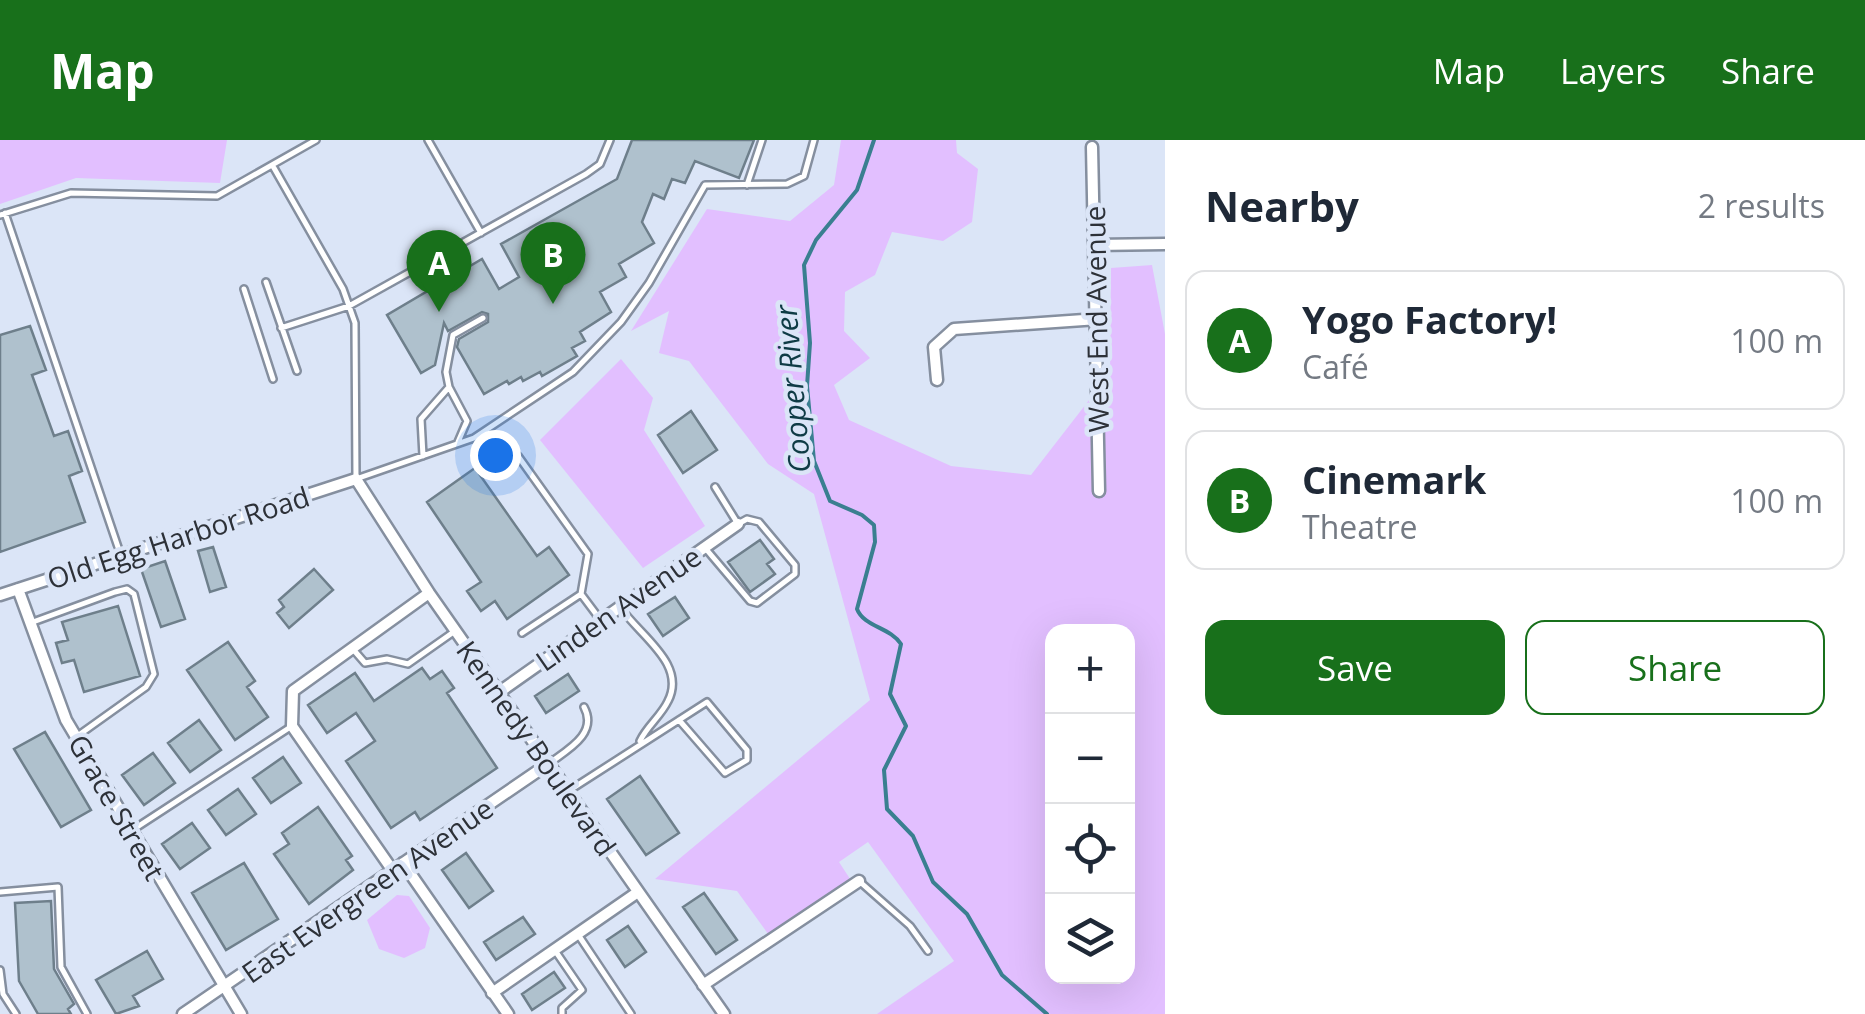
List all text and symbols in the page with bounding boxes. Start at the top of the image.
text: Map [50,38,155,103]
text: Map [1433,47,1505,94]
text: Layers [1560,47,1666,94]
text: Share [1721,47,1815,94]
text: Nearby [1205,177,1359,234]
text: 2 results [1698,184,1825,227]
street label: West End Avenue [1075,205,1117,433]
pin: B [520,221,586,304]
pin: A [406,230,472,312]
text: Yogo Factory! [1302,293,1557,345]
water label: Cooper River [764,302,820,475]
text: A [1228,319,1251,362]
text: 100 m [1730,319,1823,362]
text: Café [1302,345,1369,388]
your location [470,430,521,481]
text: Cinemark [1302,453,1486,505]
street label: Old Egg Harbor Road [42,477,314,597]
text: B [1229,479,1250,522]
text: 100 m [1730,479,1823,522]
text: Theatre [1302,505,1417,548]
street label: Linden Avenue [528,537,708,679]
button: Save [1205,620,1505,715]
button: Share [1525,620,1825,715]
map controls [1045,624,1135,984]
button: + [1045,624,1135,714]
street label: Kennedy Boulevard [448,633,626,863]
button: − [1045,714,1135,804]
street label: Grace Street [60,727,174,887]
street label: East Evergreen Avenue [234,789,500,991]
button: locate [1045,804,1135,894]
button: layers [1045,894,1135,984]

